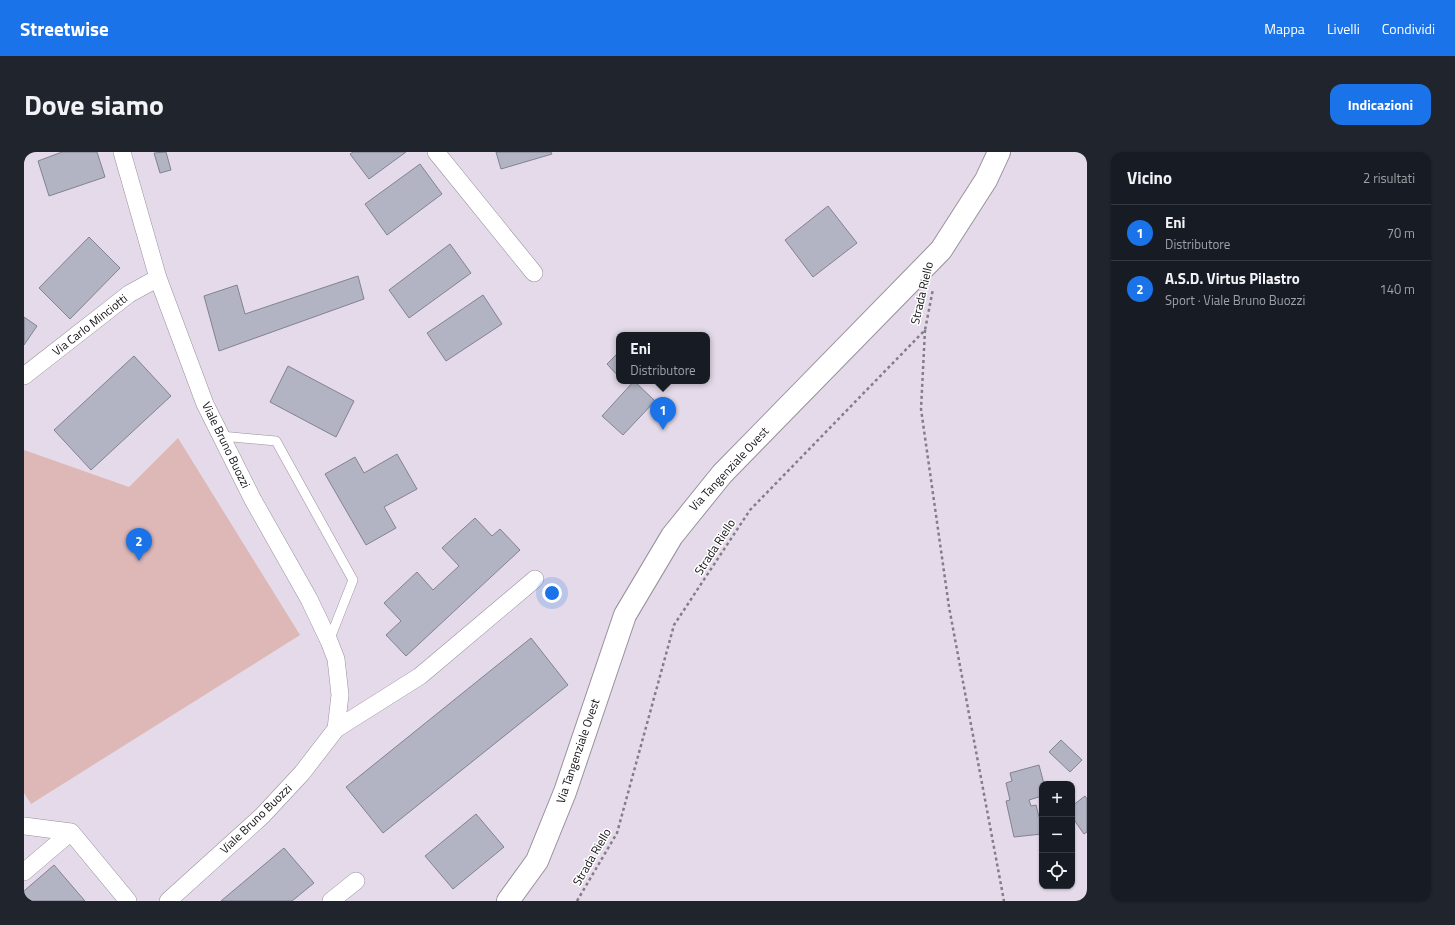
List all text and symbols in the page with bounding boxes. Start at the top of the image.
text: Streetwise [20,14,109,43]
text: Mappa [1264,18,1305,39]
text: Livelli [1327,18,1360,39]
text: Condividi [1382,18,1435,39]
text: Dove siamo [24,83,164,126]
button: Indicazioni [1330,84,1431,125]
text: Vicino [1127,165,1172,191]
text: 2 risultati [1363,168,1415,188]
text: Eni [1165,211,1185,234]
text: 1 [1136,223,1144,243]
text: 70 m [1387,223,1415,243]
text: Distributore [1165,234,1230,254]
street label: Strada Riello [905,260,938,326]
text: A.S.D. Virtus Pilastro [1165,267,1300,290]
text: 2 [1136,279,1144,299]
text: 140 m [1379,279,1415,299]
street label: Via Carlo Minciotti [48,289,131,360]
text: Sport · Viale Bruno Buozzi [1165,290,1305,310]
popup [616,332,710,384]
text: Eni [630,337,651,360]
text: Distributore [630,360,696,380]
pin: 1 [650,397,676,430]
street label: Viale Bruno Buozzi [197,398,256,491]
street label: Via Tangenziale Ovest [684,422,774,515]
street label: Strada Riello [689,515,740,579]
pin: 2 [126,528,152,561]
your location [542,583,562,603]
street label: Via Tangenziale Ovest [551,695,605,806]
street label: Viale Bruno Buozzi [215,779,296,858]
map controls [1039,781,1075,889]
button: + [1039,781,1075,817]
button: − [1039,817,1075,853]
street label: Strada Riello [567,824,616,889]
button: locate [1039,853,1075,889]

